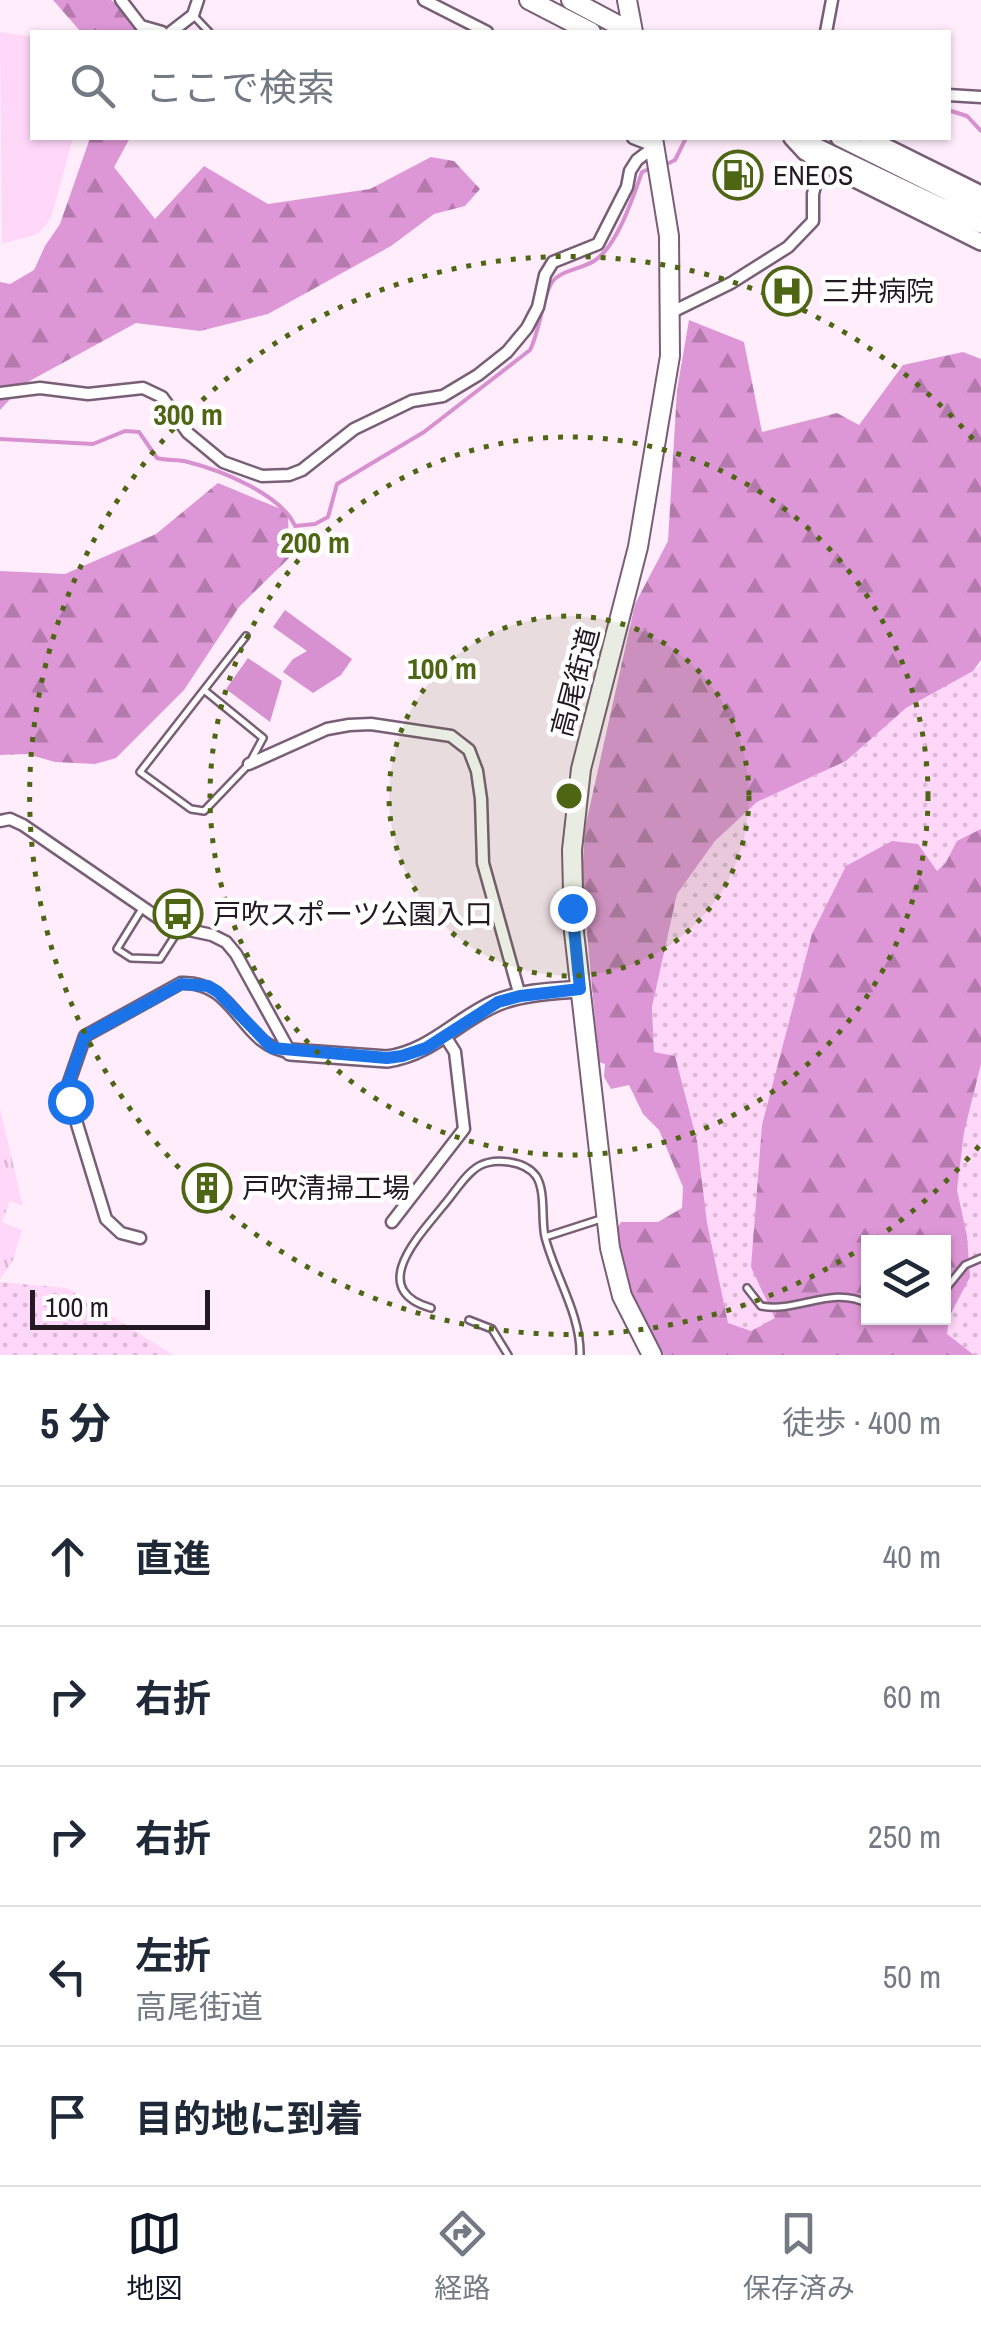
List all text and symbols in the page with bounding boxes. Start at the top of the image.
search box [30,30,951,140]
icon: search [65,58,120,113]
text: ここで検索 [145,62,335,113]
fuel station icon: ENEOS [712,149,764,201]
place label: ENEOS [773,156,853,194]
hospital icon: 三井病院 [761,265,813,317]
place label: 三井病院 [822,272,934,310]
text: 300 m [153,394,223,434]
text: 200 m [280,522,350,562]
street label: 高尾街道 [542,623,608,741]
text: 100 m [407,648,477,688]
centre of rings [551,778,587,814]
route end [550,886,596,932]
bus stop icon: 戸吹スポーツ公園入口 [152,888,204,940]
place label: 戸吹スポーツ公園入口 [213,895,492,933]
route start [48,1079,94,1125]
building icon: 戸吹清掃工場 [181,1162,233,1214]
place label: 戸吹清掃工場 [242,1169,410,1207]
map controls [861,1235,951,1325]
button: layers [861,1235,951,1325]
scale bar [30,1285,210,1330]
text: 100 m [45,1288,109,1326]
text: 5 分 [40,1395,111,1451]
text: 徒歩 · 400 m [782,1401,941,1444]
icon: ahead [40,1529,95,1584]
text: 直進 [135,1533,211,1584]
text: 40 m [883,1535,941,1578]
icon: right [40,1669,95,1724]
text: 右折 [135,1673,211,1724]
text: 60 m [883,1675,941,1718]
icon: right [40,1809,95,1864]
text: 右折 [135,1813,211,1864]
text: 250 m [868,1815,941,1858]
text: 左折 [135,1930,211,1981]
icon: left [40,1949,95,2004]
text: 50 m [883,1955,941,1998]
text: 高尾街道 [135,1985,263,2028]
icon: arrive [40,2089,95,2144]
text: 目的地に到着 [135,2093,363,2144]
tab: 地図 [126,2206,182,2307]
tab: 経路 [434,2206,491,2307]
tab: 保存済み [743,2206,855,2307]

